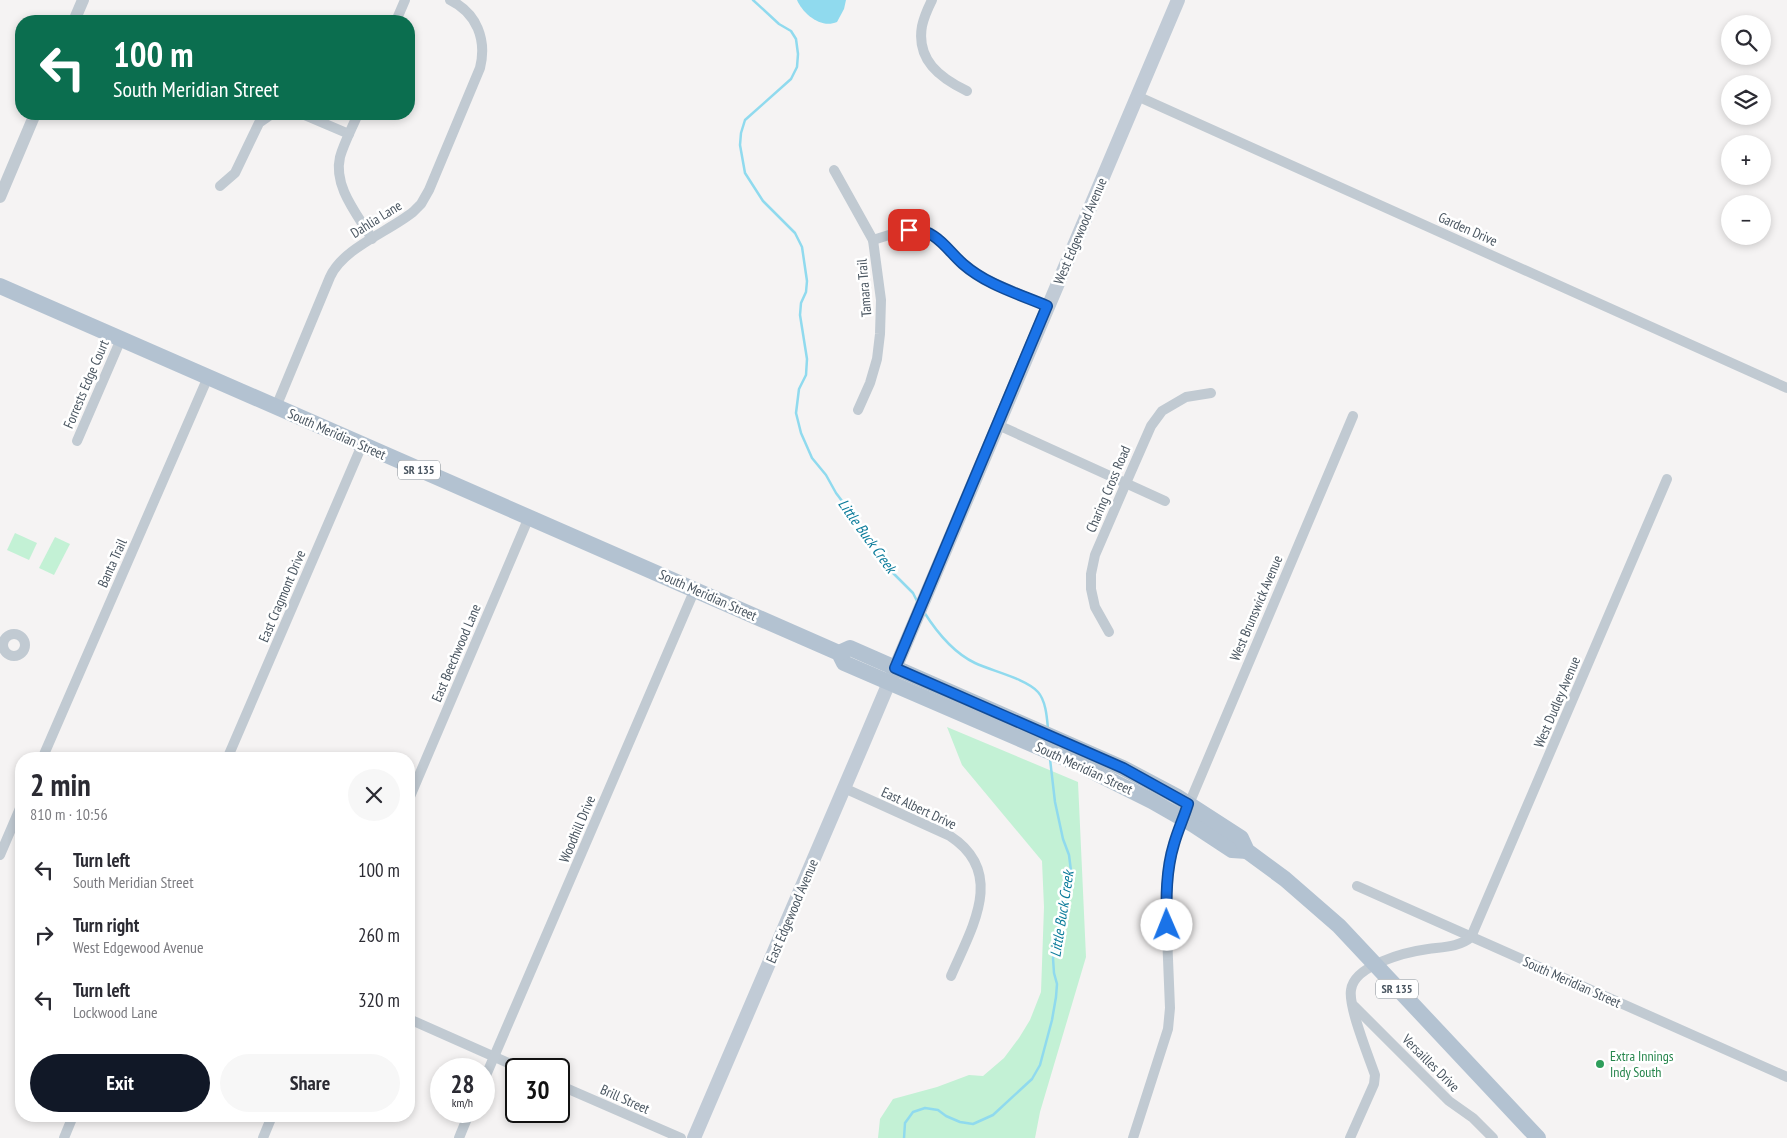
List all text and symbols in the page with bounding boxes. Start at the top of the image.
map controls [1721,15,1771,245]
button: search [1721,15,1771,65]
text: 100 m [113,31,194,77]
icon: left [30,35,95,100]
text: South Meridian Street [113,75,279,103]
button: layers [1721,75,1771,125]
button: + [1721,135,1771,185]
street label: West Edgewood Avenue [1049,175,1111,287]
button: − [1721,195,1771,245]
street label: Dahlia Lane [347,196,405,242]
street label: Garden Drive [1436,208,1501,250]
pin [888,209,930,251]
icon: arrive [895,216,923,244]
street label: Tamara Trail [852,257,876,318]
street label: Forrests Edge Court [59,337,113,431]
street label: South Meridian Street [285,404,389,464]
street label: Charing Cross Road [1082,443,1134,535]
road number: SR 135 [398,460,440,480]
water label: Little Buck Creek [834,495,902,578]
street label: Banta Trail [93,535,131,590]
street label: East Cragmont Drive [254,547,310,645]
street label: West Brunswick Avenue [1226,552,1286,664]
street label: South Meridian Street [656,565,760,625]
street label: East Beechwood Lane [427,601,485,705]
street label: West Dudley Avenue [1530,653,1584,750]
street label: South Meridian Street [1032,738,1136,799]
text: 2 min [30,765,91,804]
button: close [348,769,400,821]
street label: East Albert Drive [879,783,960,833]
street label: Woodhill Drive [555,793,599,865]
text: 810 m · 10:56 [30,804,108,824]
text: Turn left [73,848,130,872]
icon: left [30,856,58,884]
street label: East Edgewood Avenue [762,856,822,966]
text: 100 m [358,858,400,882]
water label: Little Buck Creek [1045,867,1078,958]
text: South Meridian Street [73,872,194,892]
position arrow [1140,898,1192,950]
text: Turn right [73,913,139,937]
icon: right [30,921,58,949]
text: 260 m [358,923,400,947]
text: West Edgewood Avenue [73,937,204,957]
street label: South Meridian Street [1520,952,1624,1012]
text: Turn left [73,978,130,1002]
road number: SR 135 [1376,980,1418,999]
icon: left [30,986,58,1014]
text: 320 m [358,988,400,1012]
text: Lockwood Lane [73,1002,158,1022]
street label: Versailles Drive [1398,1030,1464,1096]
place label: Extra Innings Indy South [1610,1047,1674,1081]
button: Exit [30,1054,210,1112]
button: Share [220,1054,400,1112]
speed limit sign: 30 [505,1058,570,1123]
marker: Extra Innings Indy South [1594,1058,1606,1070]
text: 28 [451,1068,474,1100]
street label: Brill Street [598,1080,653,1118]
text: km/h [452,1095,473,1110]

